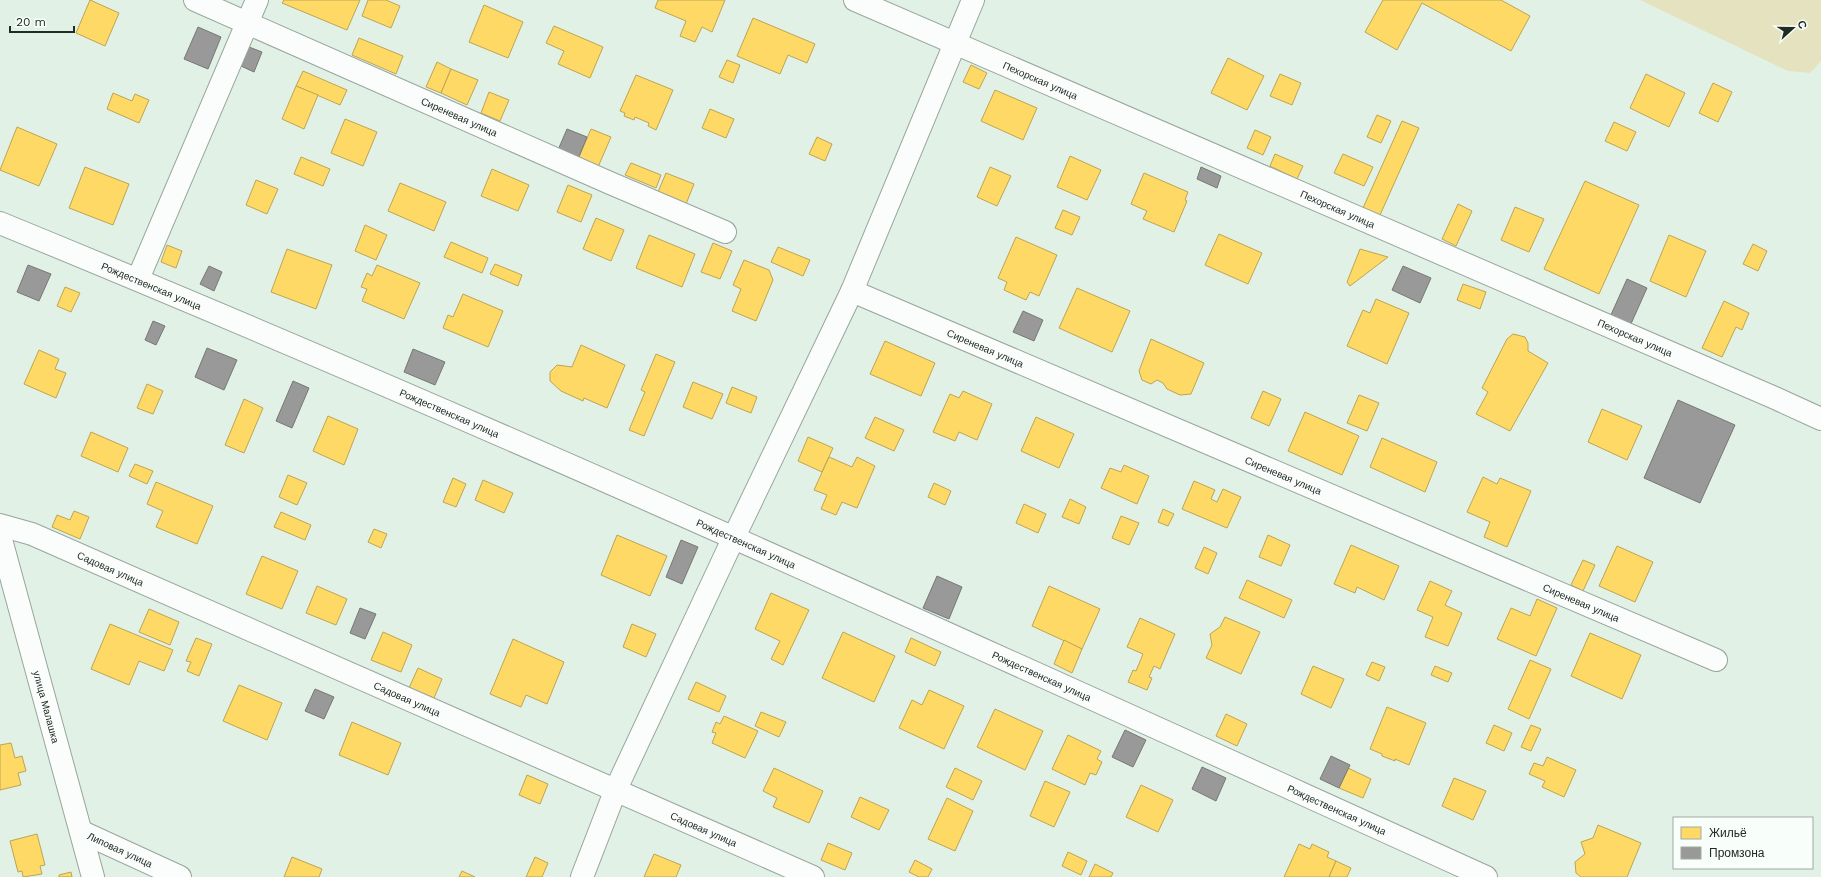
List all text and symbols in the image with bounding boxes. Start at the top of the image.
scale bar [10,8,74,34]
north arrow [1773,8,1813,48]
text: 20 m [16,15,46,29]
text: С [1794,19,1809,31]
street label: Пехорская улица [1001,59,1080,101]
street label: Сиреневая улица [420,95,500,138]
street label: Пехорская улица [1299,188,1377,230]
street label: Рождественская улица [100,260,203,312]
street label: Пехорская улица [1596,317,1674,359]
street label: Сиреневая улица [945,327,1026,369]
street label: Рождественская улица [398,387,501,439]
street label: Сиреневая улица [1243,454,1324,497]
street label: Рождественская улица [695,517,798,570]
street label: Садовая улица [76,549,146,588]
street label: Сиреневая улица [1541,581,1622,624]
street label: Рождественская улица [991,649,1093,703]
street label: улица Малашка [31,669,62,745]
street label: Садовая улица [372,679,442,718]
street label: Рождественская улица [1286,782,1388,837]
street label: Садовая улица [669,810,739,849]
legend [1673,817,1813,869]
text: Жильё [1709,826,1747,840]
street label: Липовая улица [86,830,155,869]
text: Промзона [1709,846,1765,860]

